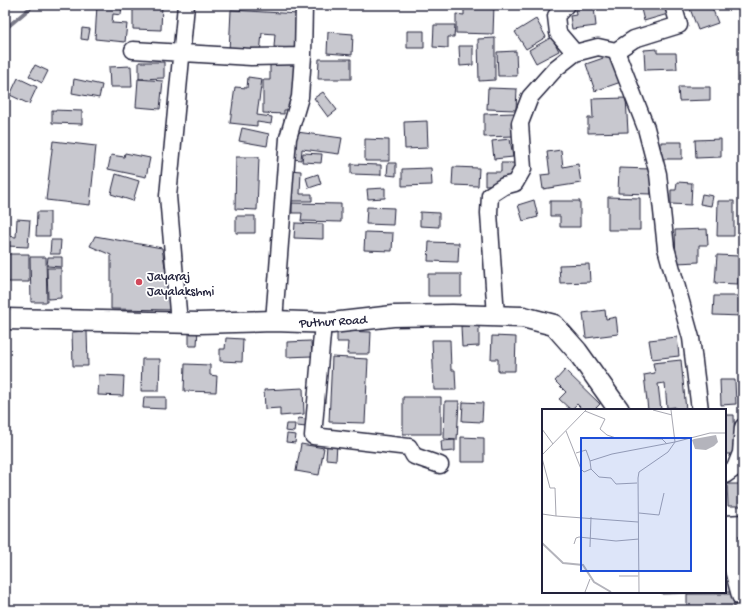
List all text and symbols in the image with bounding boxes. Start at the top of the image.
place label: Jayaraj Jayalakshmi [147,270,215,300]
marker: Jayaraj Jayalakshmi [134,277,144,287]
street label: Puthur Road [298,313,369,332]
inset map [542,409,726,593]

